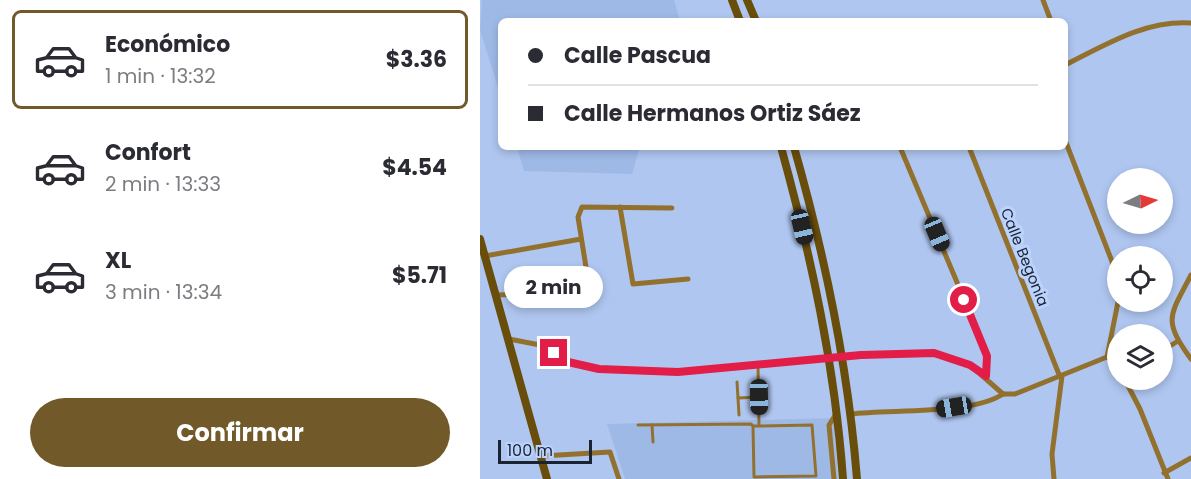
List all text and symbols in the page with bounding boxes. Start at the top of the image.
text: Económico [105,29,230,60]
icon: car [33,33,87,87]
text: Calle Pascua [564,40,711,71]
text: $3.36 [386,44,447,75]
text: 1 min · 13:32 [105,62,216,90]
text: Calle Hermanos Ortiz Sáez [564,98,861,129]
text: Confort [105,137,191,168]
icon: car [33,141,87,195]
text: $4.54 [382,152,447,183]
north arrow [1107,168,1173,234]
map controls [1107,168,1173,390]
text: 2 min · 13:33 [105,170,221,198]
street label: Calle Begonia [996,205,1054,309]
car [789,207,815,247]
car [922,214,952,254]
text: XL [105,245,131,276]
button: locate [1107,246,1173,312]
icon: car [33,249,87,303]
text: $5.71 [392,260,447,291]
callout: 2 min [505,266,604,308]
text: 2 min [525,273,582,301]
text: 3 min · 13:34 [105,278,222,306]
route start [950,286,977,313]
button: layers [1107,324,1173,390]
route end [540,339,567,366]
car [750,379,768,415]
car [935,395,973,419]
button: Confirmar [30,398,450,467]
scale bar [498,437,592,464]
text: 100 m [507,439,553,462]

